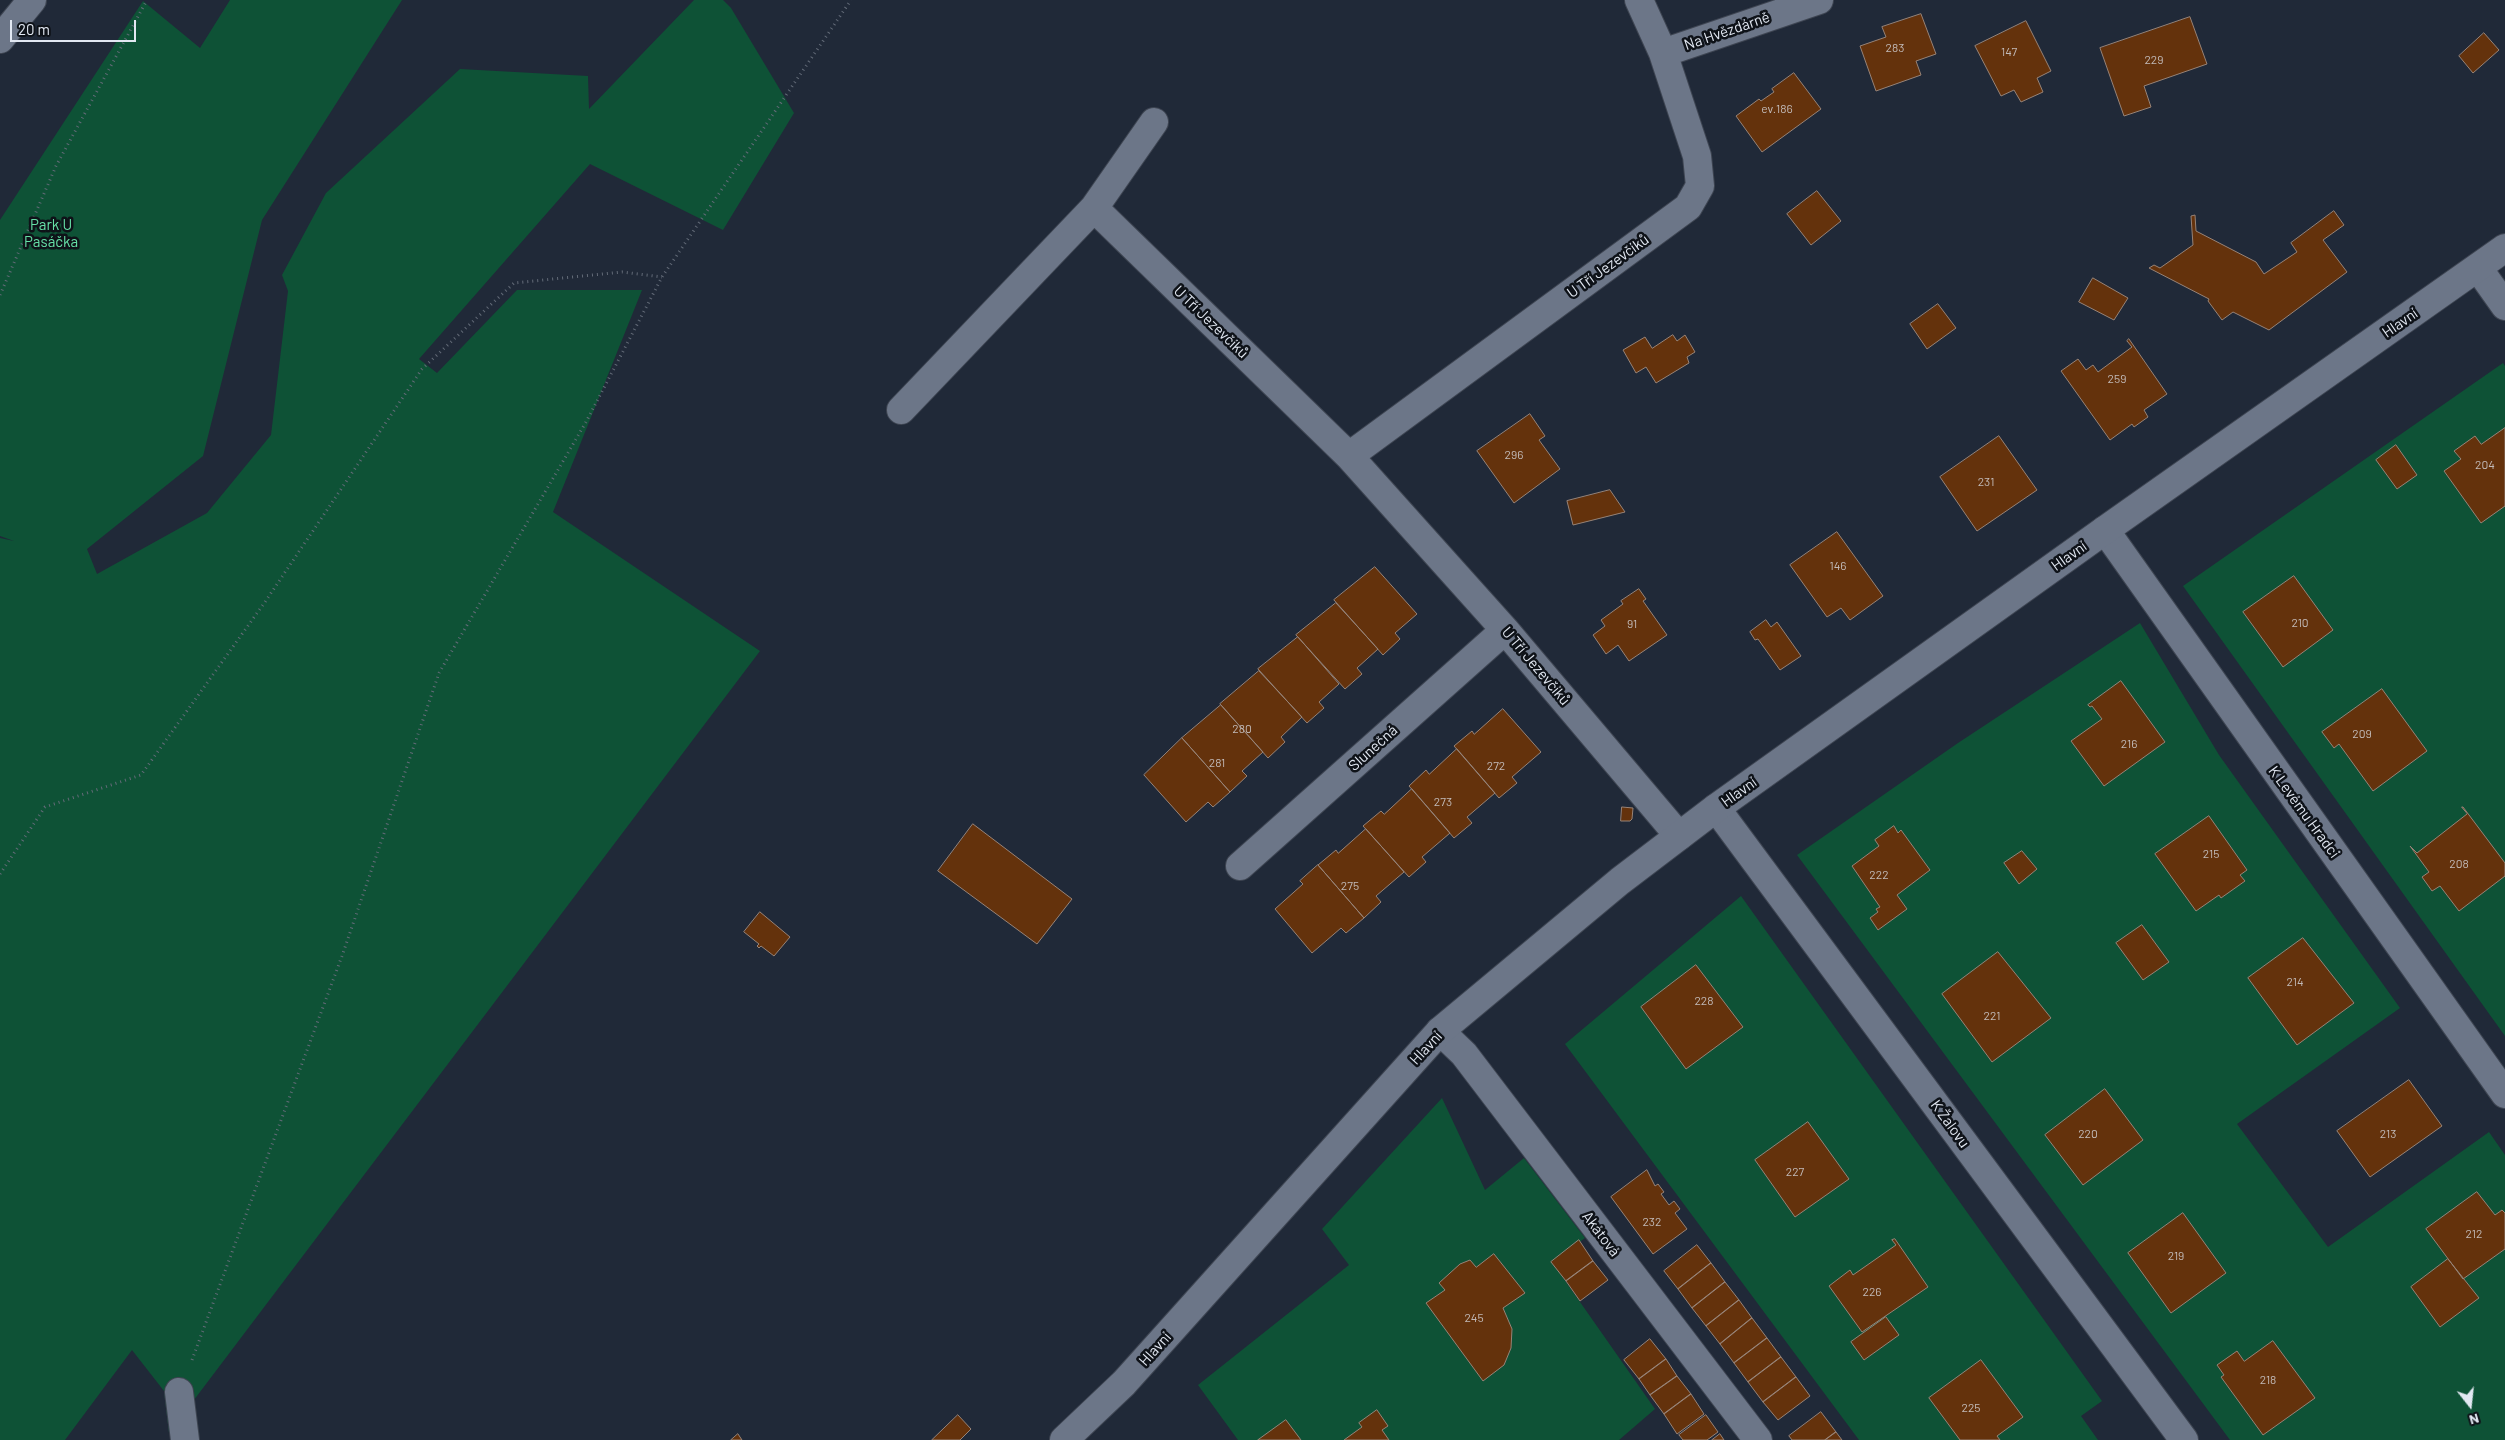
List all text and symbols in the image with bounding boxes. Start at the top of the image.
street label: Na Hvězdárně [1682,8,1772,54]
scale bar [12,10,139,42]
text: 20 m [18,20,50,38]
house number: 283 [1886,41,1904,55]
house number: 147 [2001,45,2017,59]
house number: 229 [2144,53,2164,67]
house number: ev.186 [1761,102,1793,116]
park label: Park U Pasáčka [24,216,78,251]
street label: U Tří Jezevčíků [1564,230,1652,302]
street label: U Tří Jezevčíků [1170,282,1252,362]
street label: Hlavní [2379,304,2421,342]
house number: 259 [2108,372,2126,386]
house number: 296 [1505,448,1523,462]
house number: 204 [2475,458,2495,472]
house number: 231 [1978,475,1994,489]
street label: Hlavní [2048,537,2090,575]
house number: 146 [1830,559,1846,573]
house number: 210 [2291,616,2309,630]
house number: 91 [1627,617,1637,631]
street label: U Tří Jezevčíků [1498,623,1574,709]
street label: Slunečná [1345,721,1401,775]
house number: 280 [1232,722,1252,736]
house number: 209 [2352,727,2372,741]
house number: 216 [2121,737,2137,751]
house number: 281 [1209,756,1225,770]
house number: 272 [1487,759,1505,773]
street label: K Levému Hradci [2265,762,2343,862]
street label: Hlavní [1718,773,1760,811]
house number: 273 [1434,795,1452,809]
house number: 215 [2203,847,2219,861]
house number: 208 [2449,857,2469,871]
house number: 222 [1869,868,1889,882]
house number: 275 [1341,879,1359,893]
house number: 214 [2286,975,2304,989]
house number: 228 [1694,994,1714,1008]
house number: 221 [1984,1009,2000,1023]
street label: Hlavní [1406,1028,1446,1068]
street label: K Žalovu [1927,1097,1973,1151]
house number: 220 [2078,1127,2098,1141]
house number: 213 [2380,1127,2396,1141]
house number: 227 [1786,1165,1804,1179]
street label: Akátová [1578,1208,1624,1260]
house number: 232 [1643,1215,1661,1229]
house number: 212 [2466,1227,2482,1241]
house number: 219 [2168,1249,2184,1263]
house number: 226 [1862,1285,1882,1299]
house number: 245 [1464,1311,1484,1325]
street label: Hlavní [1135,1328,1175,1370]
house number: 218 [2260,1373,2276,1387]
north arrow [2445,1380,2495,1430]
house number: 225 [1961,1401,1981,1415]
text: N [2467,1410,2481,1429]

